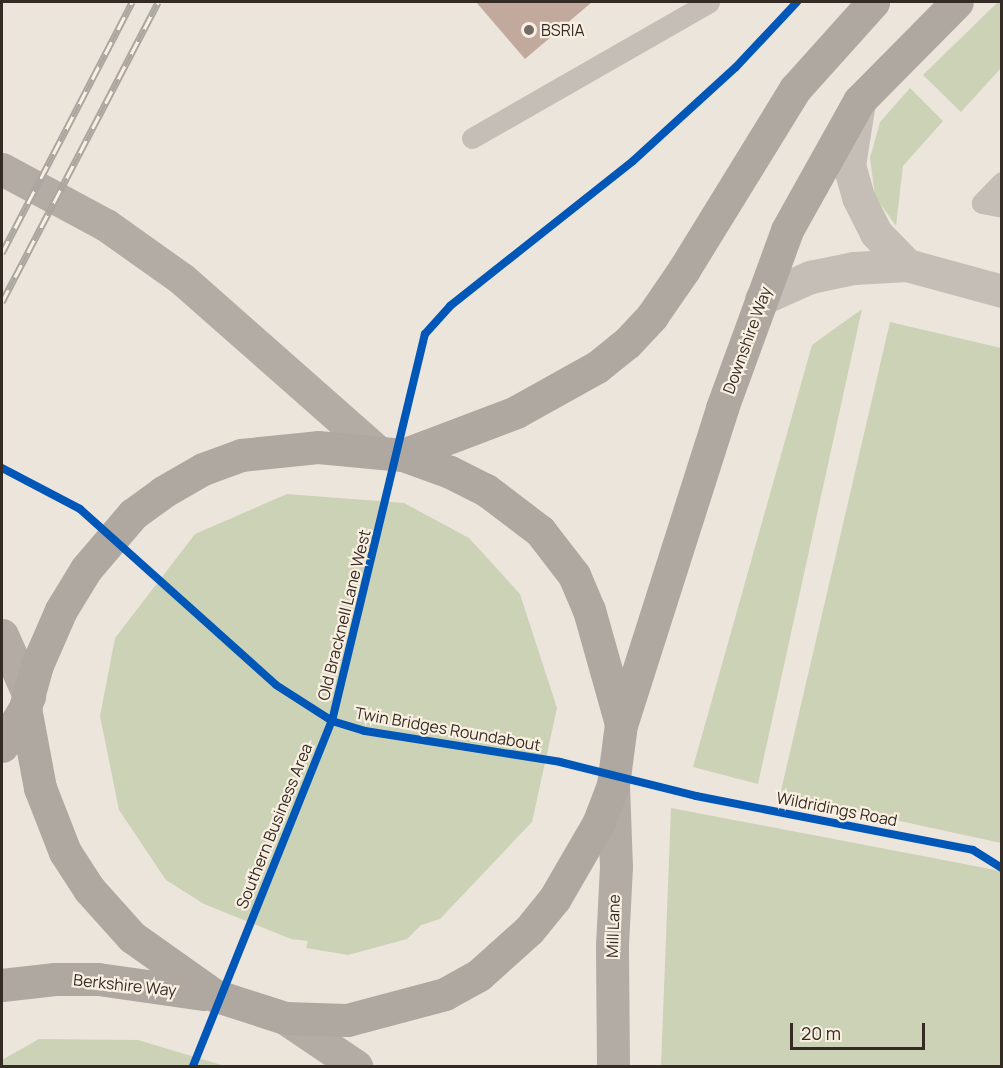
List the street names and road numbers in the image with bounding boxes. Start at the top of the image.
street label: Downshire Way [719,284,775,396]
street label: Old Bracknell Lane West [313,527,375,703]
street label: Twin Bridges Roundabout [354,703,542,755]
street label: Southern Business Area [232,741,316,911]
street label: Wildridings Road [775,788,899,830]
street label: Mill Lane [602,894,624,958]
street label: Berkshire Way [72,970,178,1000]

